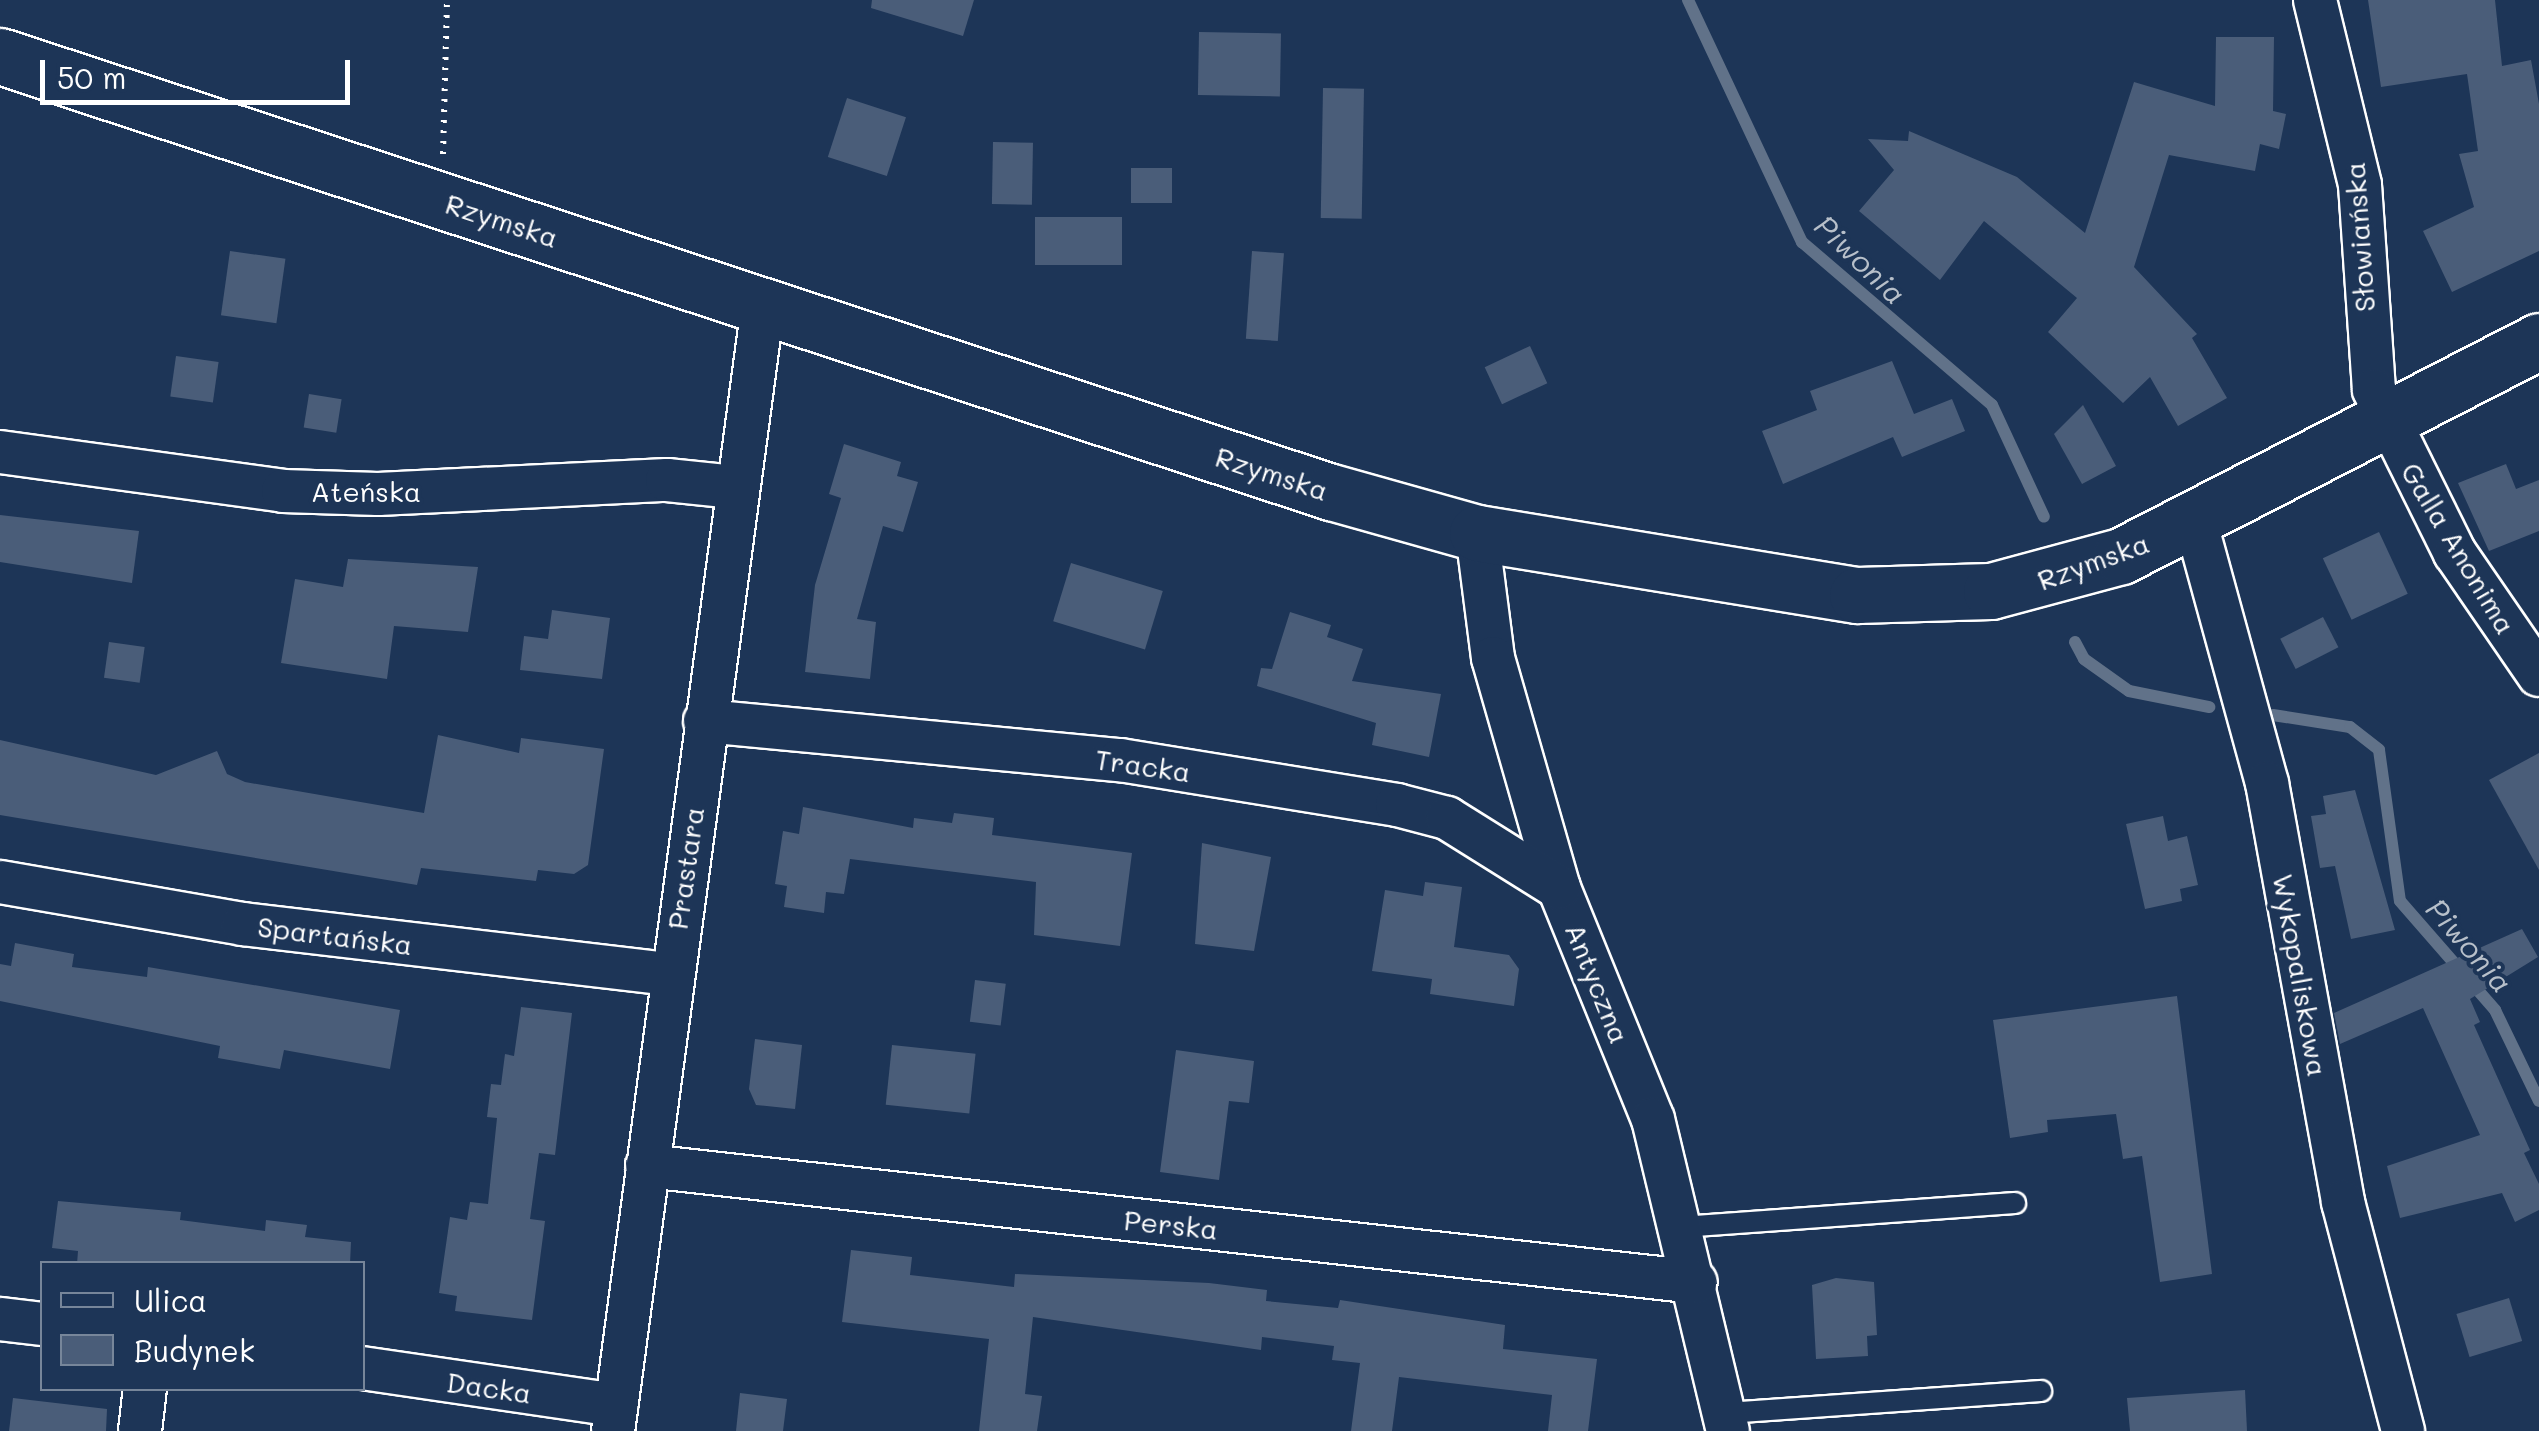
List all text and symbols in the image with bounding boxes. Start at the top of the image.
scale bar [45,40,355,102]
text: 50 m [57,57,127,97]
street label: Słowiańska [2337,161,2381,313]
street label: Rzymska [441,186,563,254]
water label: Piwonia [1808,207,1914,311]
street label: Rzymska [1211,439,1333,507]
street label: Galla Anonima [2395,456,2523,640]
street label: Ateńska [311,474,421,508]
street label: Rzymska [2033,525,2153,597]
street label: Tracka [1093,742,1193,788]
street label: Prastara [660,805,710,931]
street label: Wykopaliskowa [2267,871,2335,1079]
water label: Piwonia [2419,891,2521,999]
street label: Spartańska [256,909,414,961]
street label: Antyczna [1559,918,1637,1048]
street label: Perska [1122,1202,1220,1246]
legend [40,1261,365,1391]
text: Ulica [134,1280,207,1320]
text: Budynek [134,1330,255,1370]
street label: Dacka [444,1364,534,1410]

